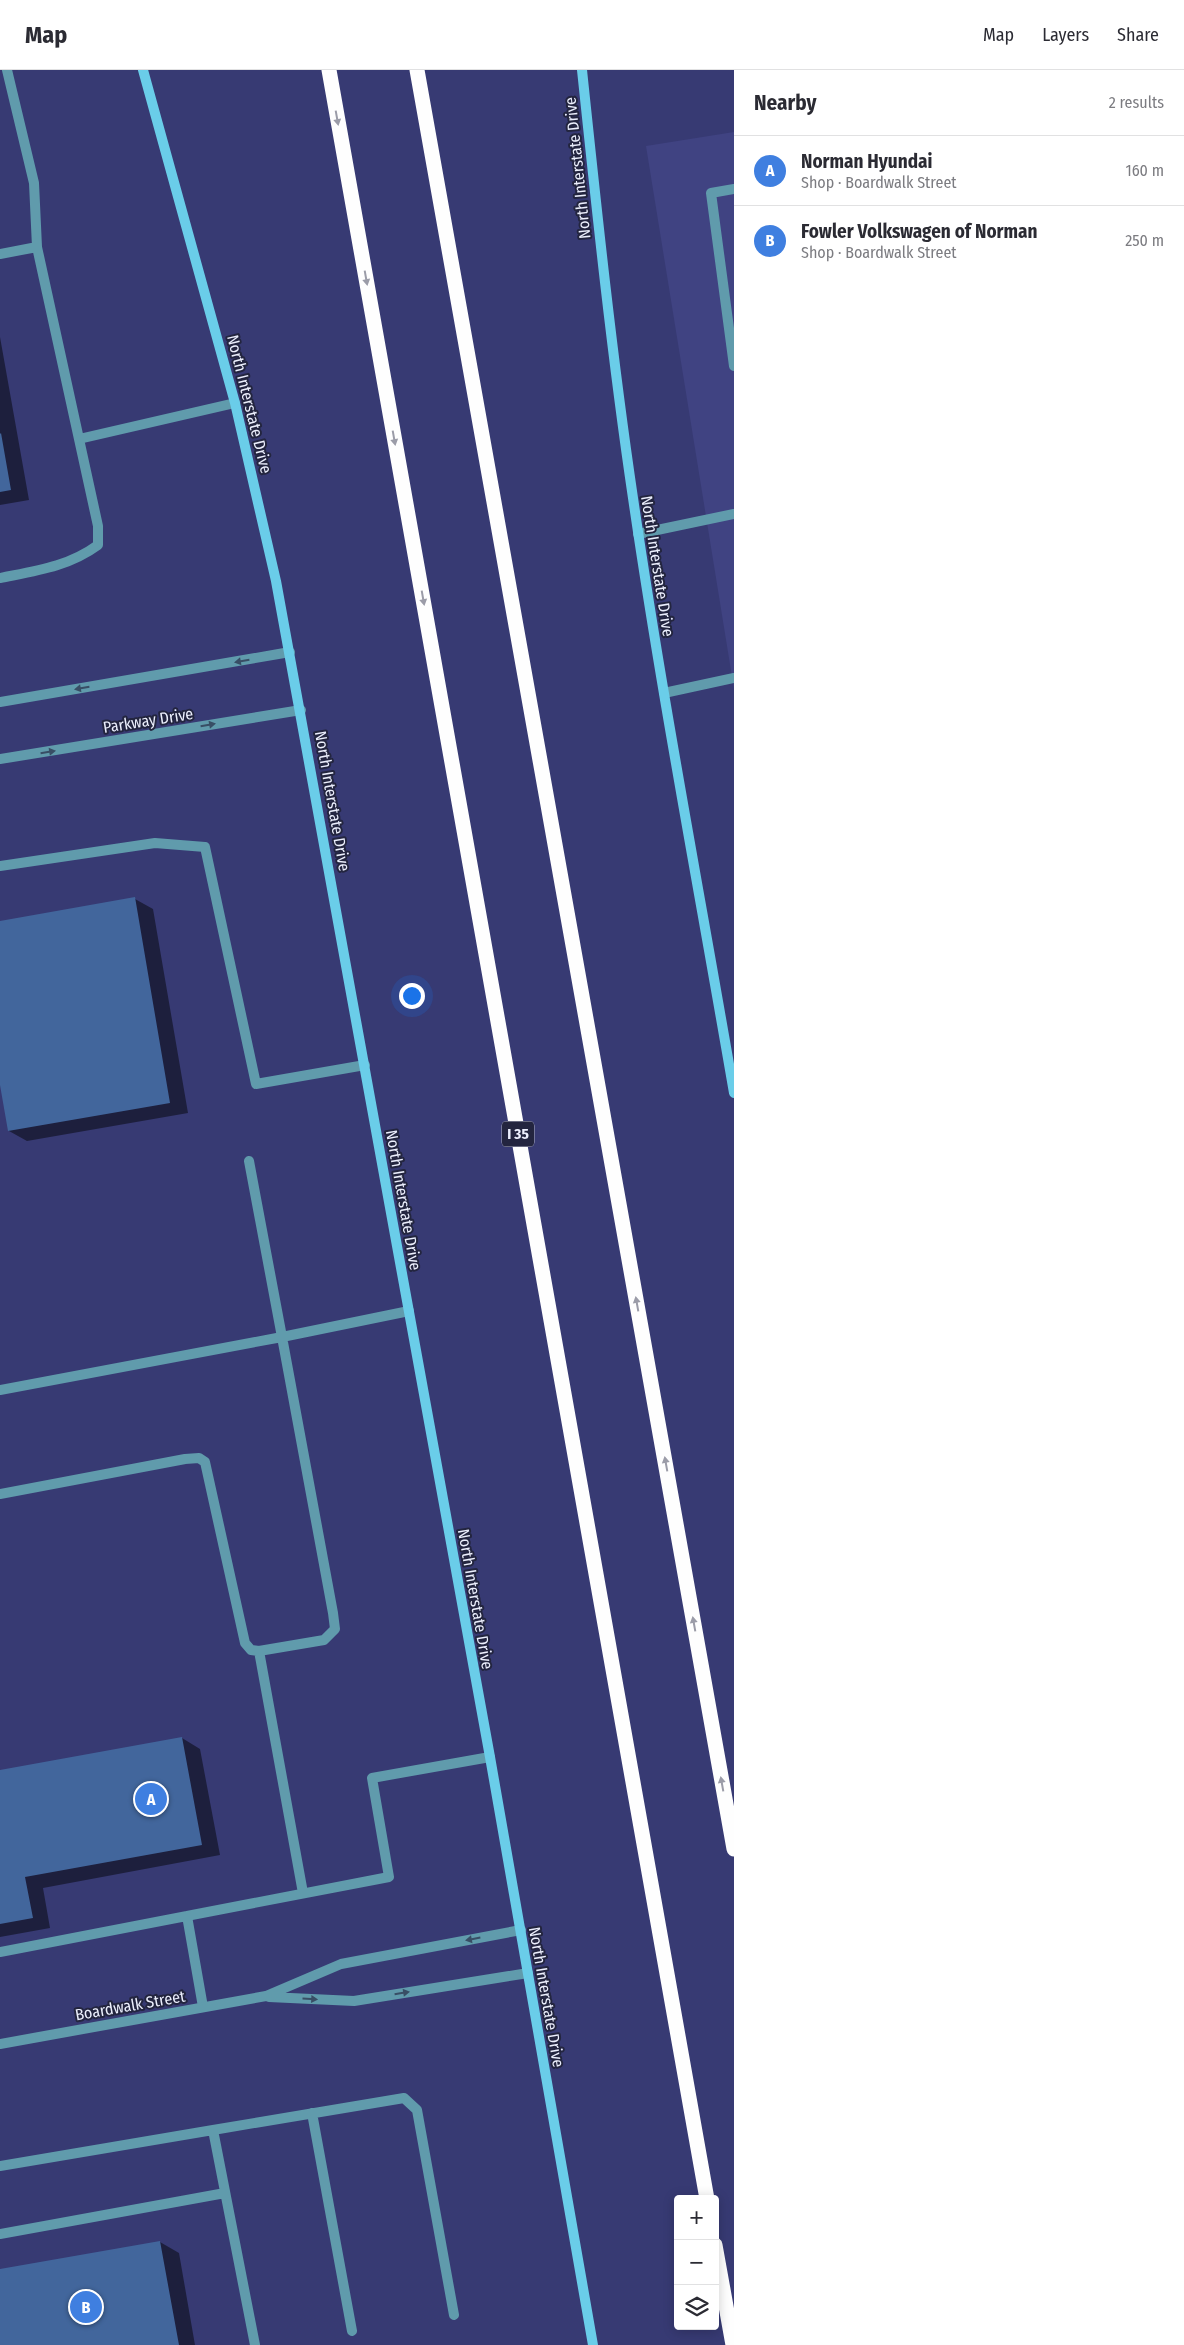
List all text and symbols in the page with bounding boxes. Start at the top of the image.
text: Map [25,21,67,49]
text: Map [983,24,1014,46]
text: Layers [1042,24,1089,46]
text: Share [1117,24,1159,46]
text: Nearby [754,90,816,116]
text: 2 results [1109,93,1164,112]
street label: North Interstate Drive [561,96,594,240]
one-way arrow [334,110,342,126]
text: Norman Hyundai [801,150,932,173]
text: A [766,161,774,180]
text: 160 m [1125,161,1164,180]
text: Shop · Boardwalk Street [801,173,957,192]
text: Fowler Volkswagen of Norman [801,220,1037,243]
text: B [766,231,774,250]
text: 250 m [1125,231,1164,250]
text: Shop · Boardwalk Street [801,243,957,262]
one-way arrow [362,270,370,286]
street label: North Interstate Drive [223,333,276,476]
one-way arrow [391,430,399,446]
street label: North Interstate Drive [637,494,678,638]
one-way arrow [419,590,427,606]
one-way arrow [234,657,250,665]
one-way arrow [74,685,90,693]
street label: Parkway Drive [102,704,195,737]
one-way arrow [201,721,217,729]
street label: North Interstate Drive [311,729,354,873]
one-way arrow [40,747,56,755]
your location [399,983,425,1009]
road number: I 35 [502,1122,534,1146]
street label: North Interstate Drive [382,1128,425,1272]
one-way arrow [633,1296,641,1312]
one-way arrow [661,1456,669,1472]
street label: North Interstate Drive [454,1527,497,1671]
one-way arrow [690,1617,698,1632]
one-way arrow [718,1776,726,1792]
pin: A [135,1780,167,1818]
street label: North Interstate Drive [525,1925,568,2069]
one-way arrow [465,1935,481,1943]
street label: Boardwalk Street [74,1986,187,2025]
one-way arrow [395,1989,411,1997]
one-way arrow [302,1995,318,2003]
map controls [674,2195,719,2330]
button: + [674,2195,719,2240]
button: − [674,2240,719,2285]
button: layers [674,2285,719,2330]
pin: B [70,2288,102,2326]

